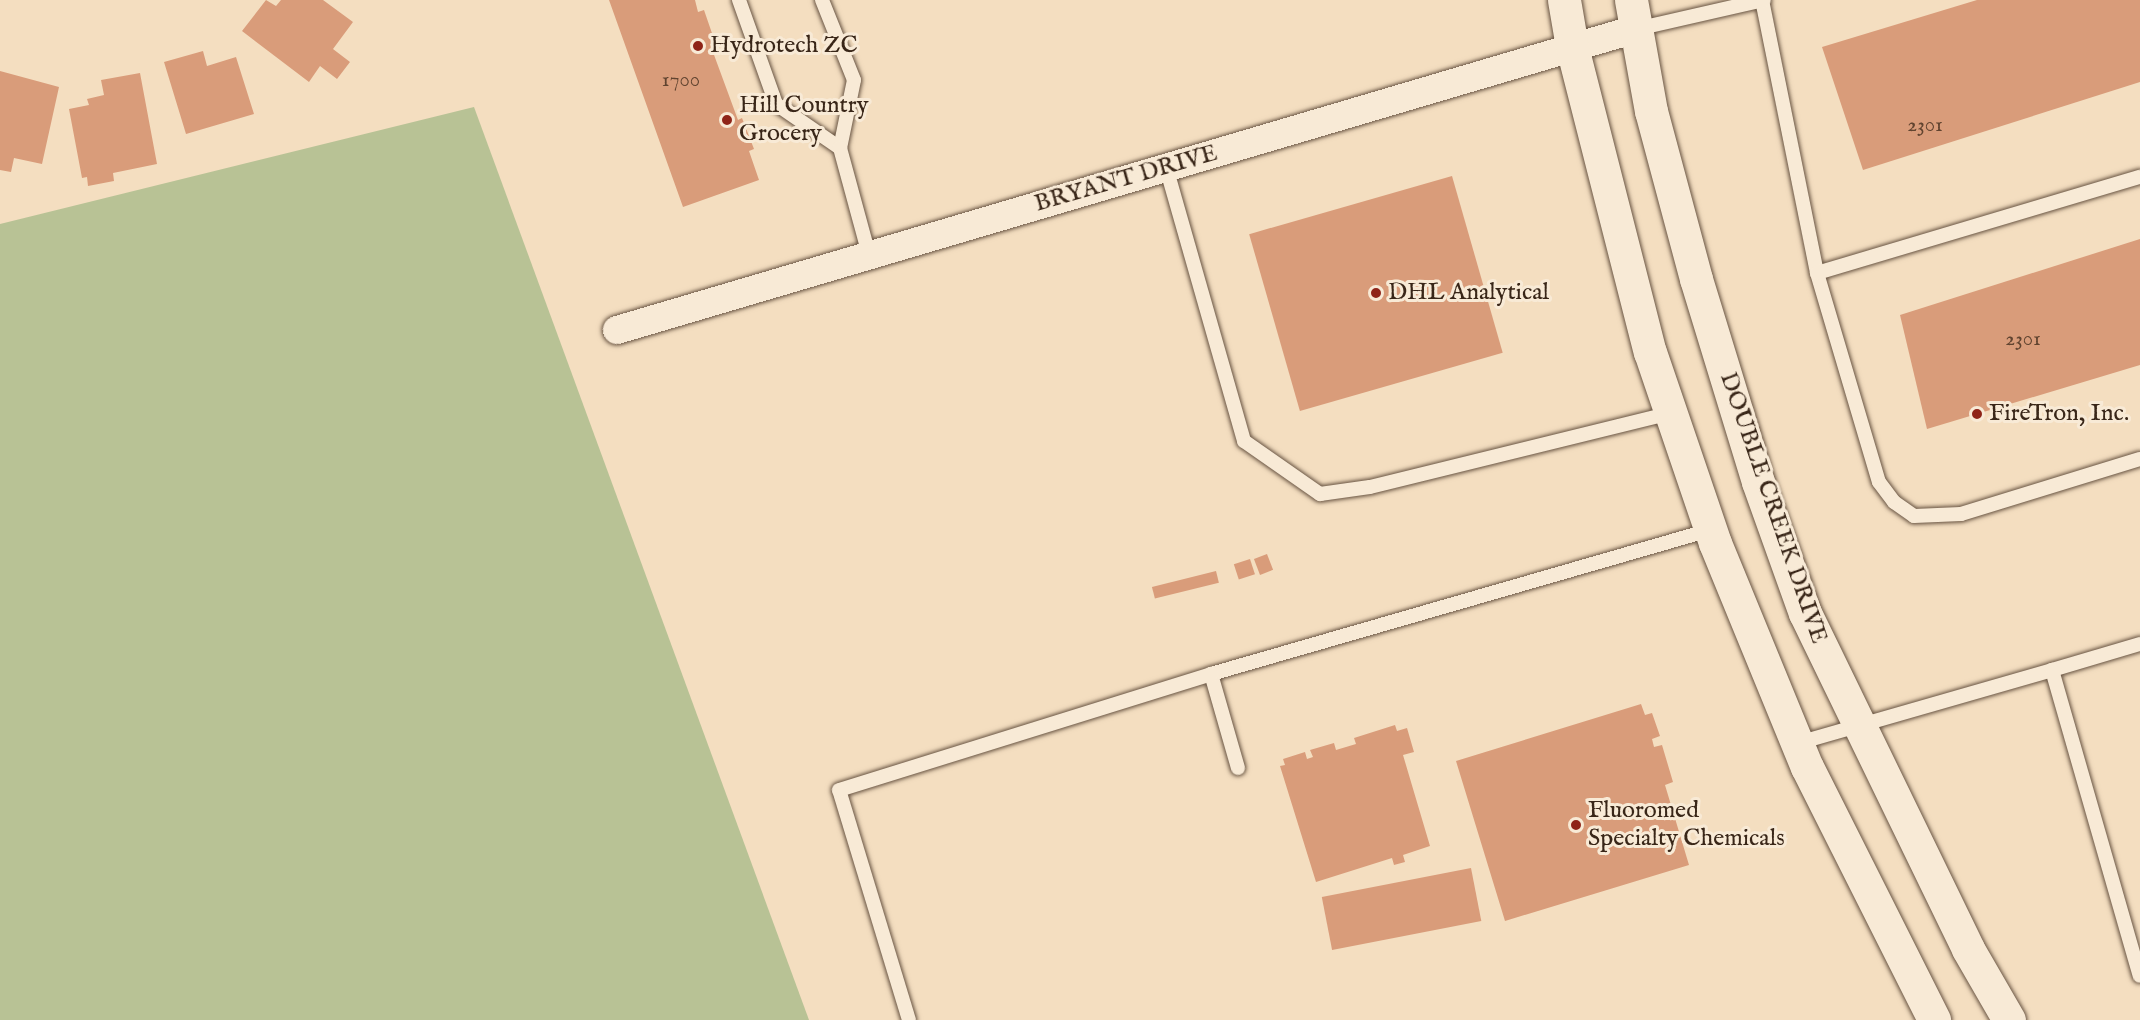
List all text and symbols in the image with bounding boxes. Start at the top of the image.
place label: Hydrotech ZC [710,32,858,60]
marker: Hydrotech ZC [691,39,705,53]
house number: 1700 [662,68,700,94]
place label: Hill Country Grocery [739,92,868,148]
marker: Hill Country Grocery [720,113,734,127]
house number: 2301 [1907,113,1943,139]
street label: BRYANT DRIVE [1031,139,1221,219]
place label: DHL Analytical [1388,279,1549,307]
marker: DHL Analytical [1369,286,1383,300]
house number: 2301 [2005,327,2041,353]
street label: DOUBLE CREEK DRIVE [1713,369,1833,647]
place label: FireTron, Inc. [1989,400,2129,428]
marker: FireTron, Inc. [1970,407,1984,421]
place label: Fluoromed Specialty Chemicals [1588,797,1785,853]
marker: Fluoromed Specialty Chemicals [1569,818,1583,832]

